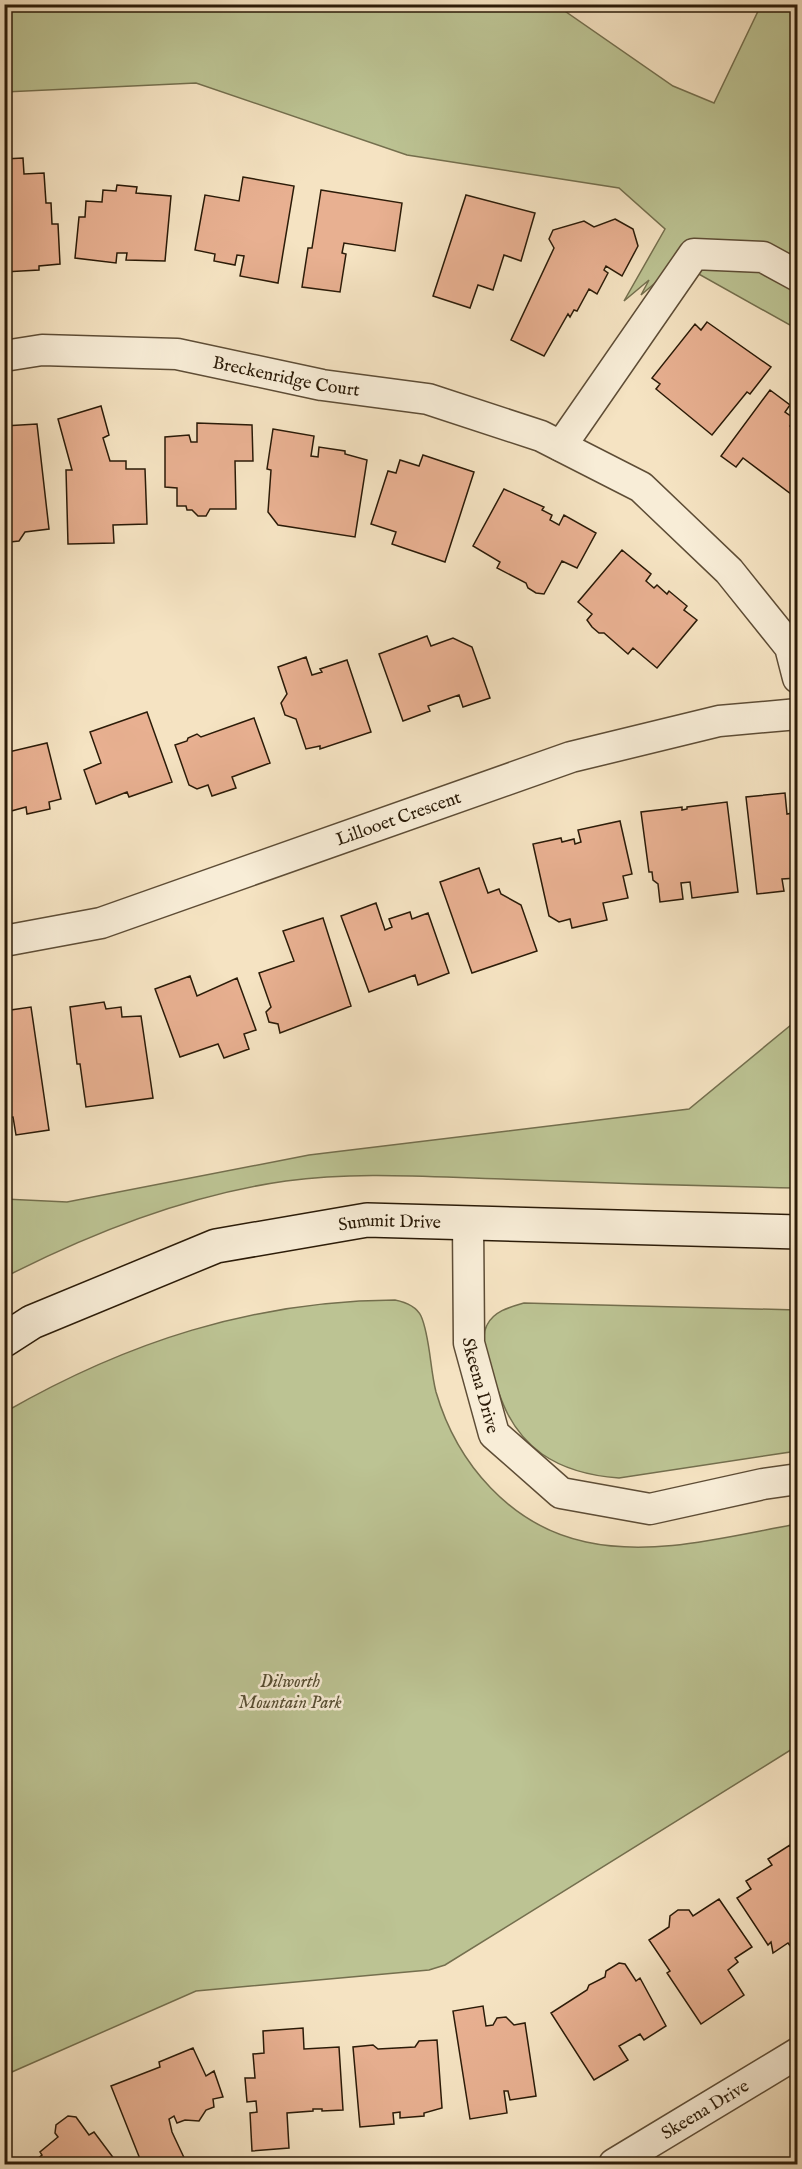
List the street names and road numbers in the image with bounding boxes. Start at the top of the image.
street label: Breckenridge Court [210,352,361,403]
street label: Lillooet Crescent [333,787,464,852]
street label: Summit Drive [337,1210,441,1238]
street label: Skeena Drive [456,1338,503,1436]
street label: Skeena Drive [657,2075,754,2146]

